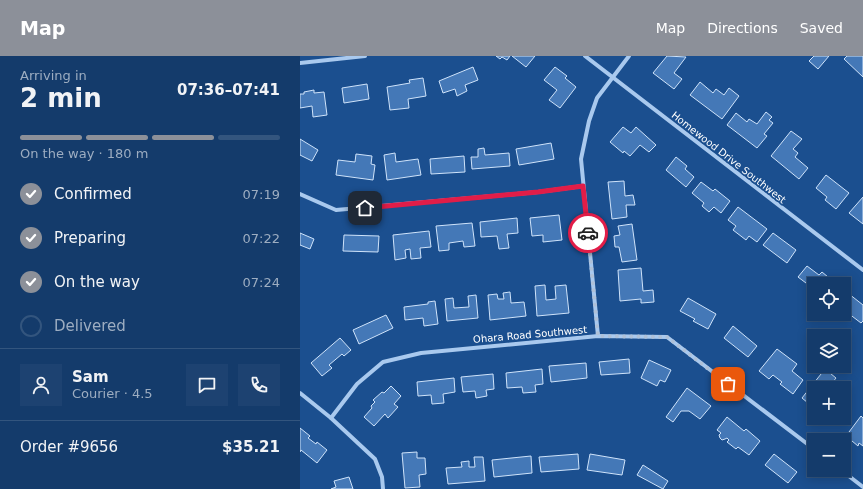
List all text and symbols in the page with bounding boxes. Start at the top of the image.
text: Map [20,17,65,39]
text: Map [656,20,685,36]
text: Directions [707,20,778,36]
text: Saved [800,20,843,36]
text: Arriving in [20,68,87,83]
text: 07:36–07:41 [177,81,280,99]
text: 2 min [20,83,102,113]
street label: Homewood Drive Southwest [669,109,788,205]
text: On the way · 180 m [20,146,148,161]
icon: check [20,183,42,205]
text: Confirmed [54,185,132,203]
text: 07:19 [243,187,280,202]
pin [348,191,382,225]
icon: home [354,197,376,219]
courier [568,213,608,253]
icon: car [577,222,599,244]
icon: check [20,227,42,249]
text: Preparing [54,229,126,247]
text: 07:22 [243,231,280,246]
icon: check [20,271,42,293]
text: On the way [54,273,140,291]
text: 07:24 [243,275,280,290]
map controls [807,277,851,477]
button: locate [807,277,851,321]
text: Delivered [54,317,126,335]
street label: Ohara Road Southwest [473,324,588,345]
button: layers [807,329,851,373]
button: person [20,364,62,406]
button: chat [186,364,228,406]
button: phone [238,364,280,406]
pin [711,367,745,401]
text: Sam [72,368,109,386]
icon: bag [717,373,739,395]
button: + [807,381,851,425]
text: Courier · 4.5 [72,386,153,401]
button: − [807,433,851,477]
text: Order #9656 [20,438,118,456]
text: $35.21 [222,438,280,456]

